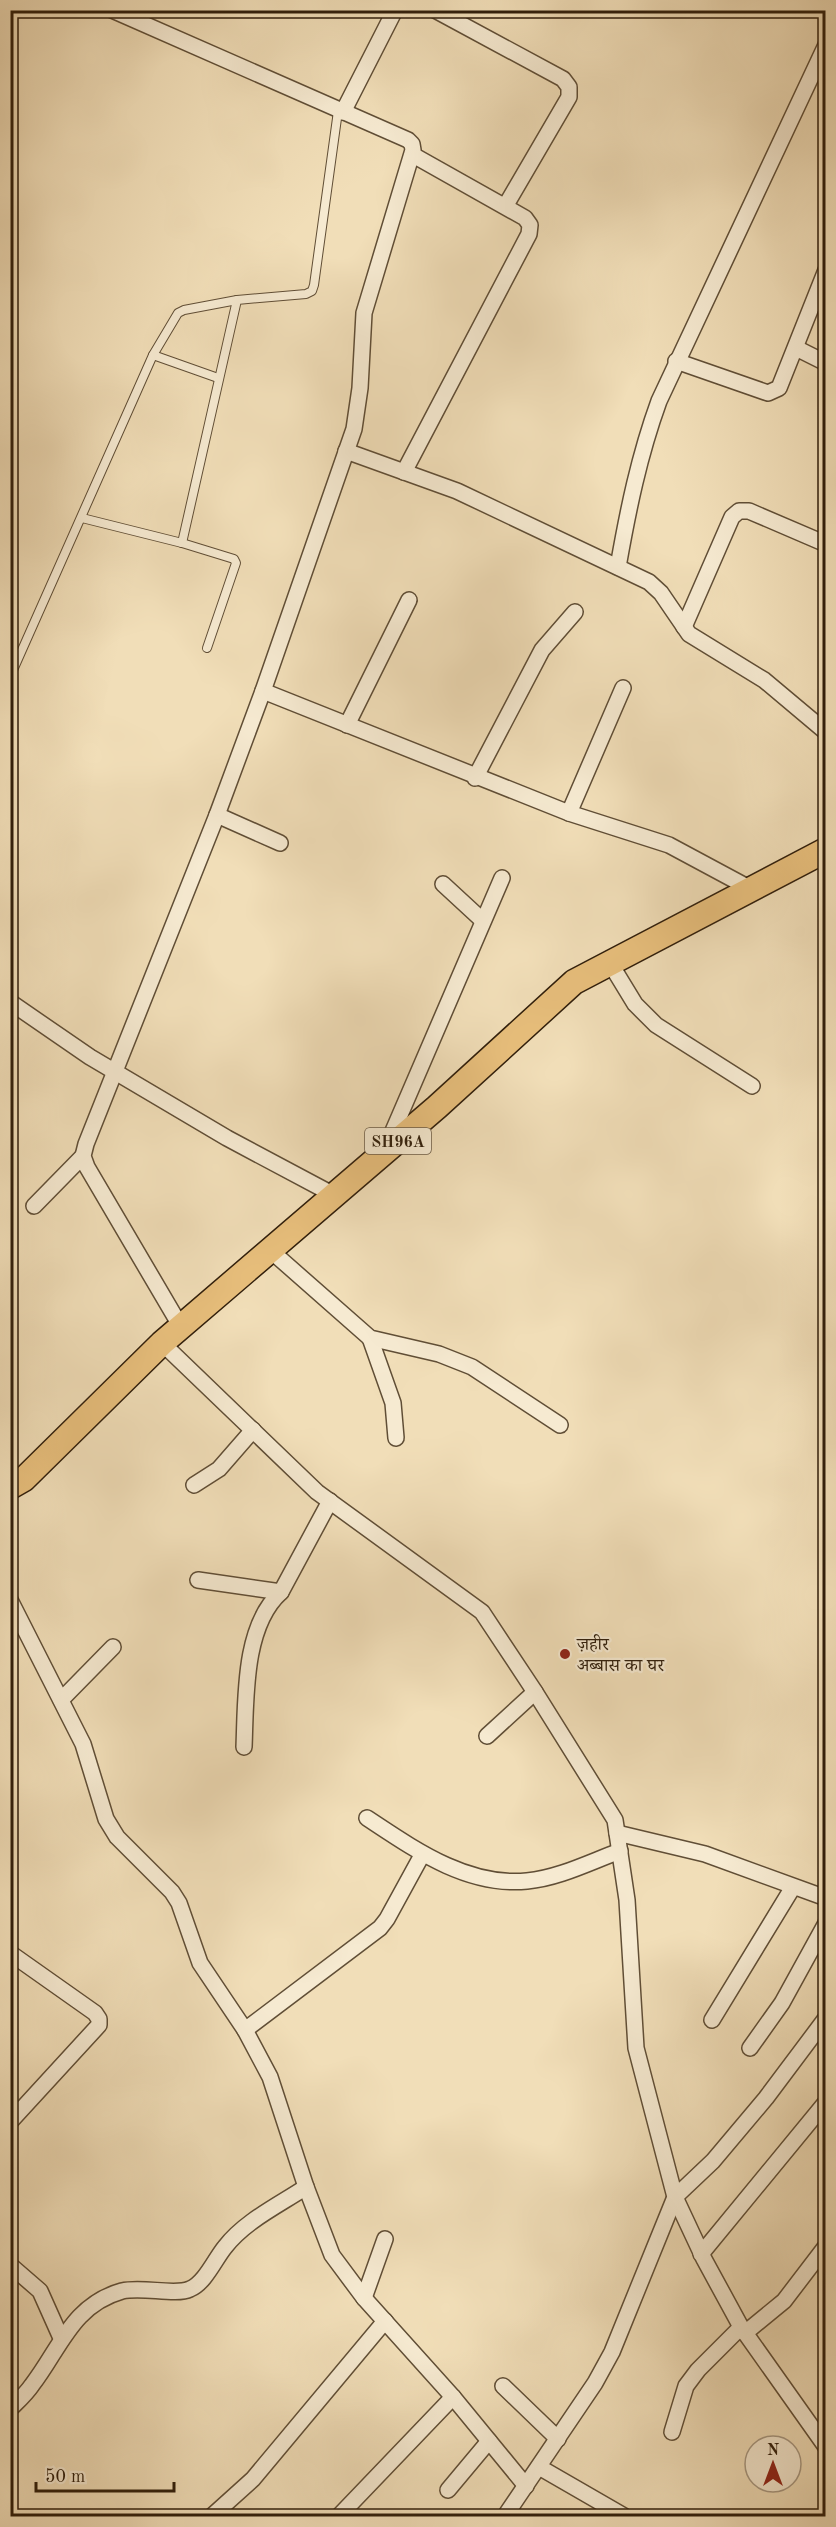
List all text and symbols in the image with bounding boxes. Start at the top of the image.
road number: SH96A [365,1128,431,1154]
place label: ज़हीर अब्बास का घर [576,1634,665,1675]
marker: ज़हीर अब्बास का घर [558,1647,572,1661]
north arrow [743,2434,803,2494]
text: N [767,2443,780,2459]
scale bar [36,2455,174,2493]
text: 50 m [45,2468,85,2486]

